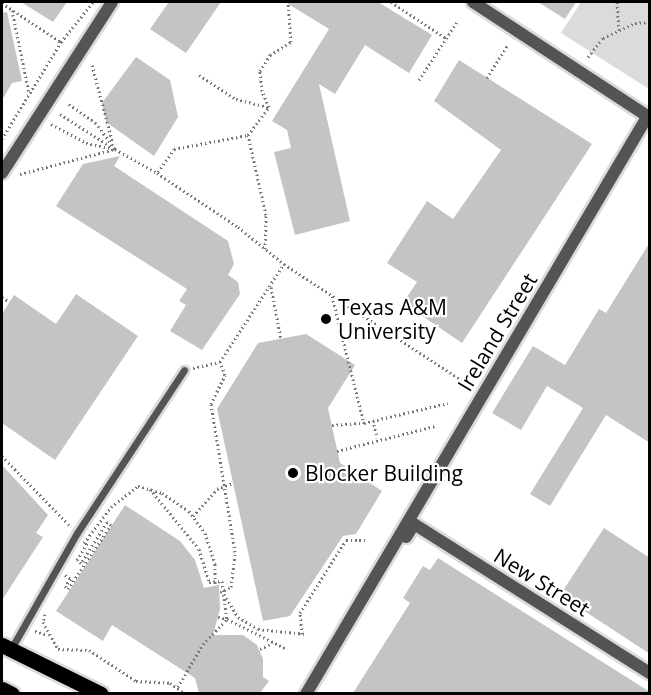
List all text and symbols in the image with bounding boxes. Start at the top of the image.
street label: Ireland Street [452,268,542,396]
place label: Texas A&M University [338,294,447,344]
marker: Texas A&M University [319,312,333,326]
place label: Blocker Building [305,460,463,486]
marker: Blocker Building [286,466,300,480]
street label: New Street [490,543,594,621]

